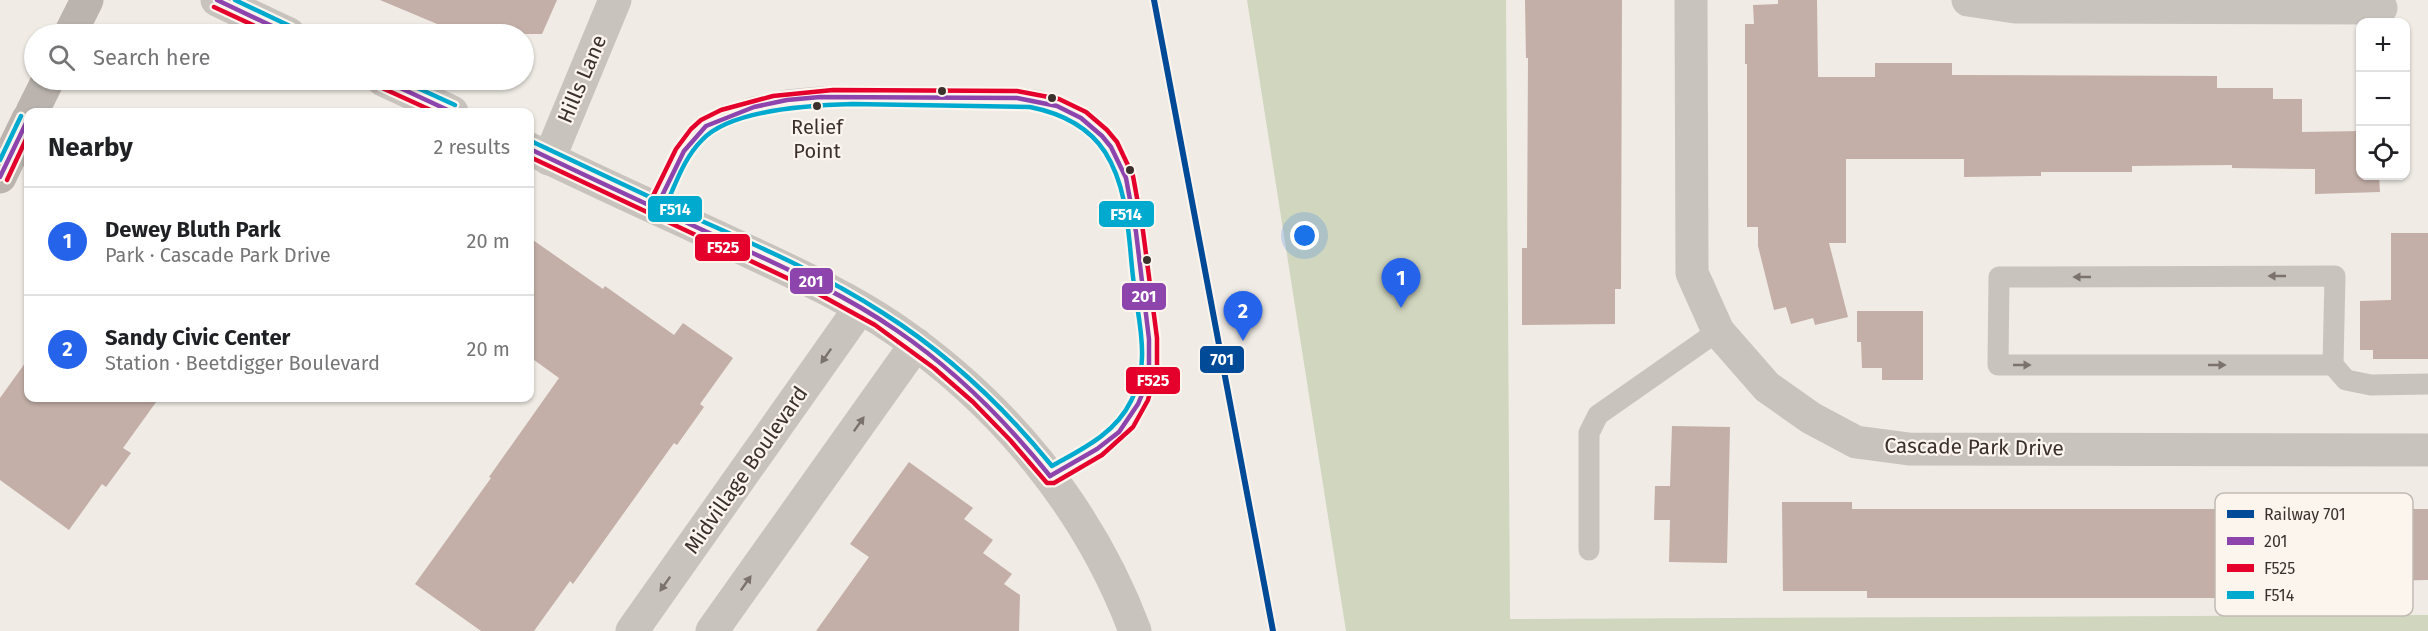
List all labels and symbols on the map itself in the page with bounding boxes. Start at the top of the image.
street label: Hills Lane [552,31,612,127]
unlabelled marker [936,85,948,97]
unlabelled marker [1046,92,1058,104]
marker: Relief Point [811,100,823,112]
place label: Relief Point [791,115,844,163]
unlabelled marker [1124,164,1136,176]
line badge: F514 [647,195,703,223]
text: F514 [659,200,691,219]
line badge: F514 [1098,200,1155,228]
text: F514 [1110,205,1142,224]
your location [1290,221,1319,250]
line badge: F525 [694,233,751,262]
text: F525 [707,238,740,257]
unlabelled marker [1141,254,1153,266]
pin: 1 [1382,258,1420,308]
line badge: 201 [789,267,834,295]
one-way arrow [2267,271,2286,281]
text: 201 [799,272,823,291]
one-way arrow [2072,272,2091,282]
line badge: 201 [1121,282,1167,311]
text: 201 [1132,287,1156,306]
pin: 2 [1224,292,1262,341]
line badge: 701 [1199,345,1245,374]
one-way arrow [820,347,832,363]
text: 701 [1210,350,1234,369]
one-way arrow [2013,360,2032,370]
one-way arrow [2208,360,2227,370]
line badge: F525 [1125,366,1181,395]
text: F525 [1137,371,1170,390]
street label: Midvillage Boulevard [679,381,813,559]
one-way arrow [853,417,865,433]
street label: Cascade Park Drive [1884,432,2064,462]
legend [2215,493,2413,616]
text: Railway 701 [2264,505,2346,524]
text: 201 [2264,532,2287,551]
text: F525 [2264,559,2295,578]
one-way arrow [659,575,671,591]
one-way arrow [740,576,752,592]
text: F514 [2264,586,2295,605]

